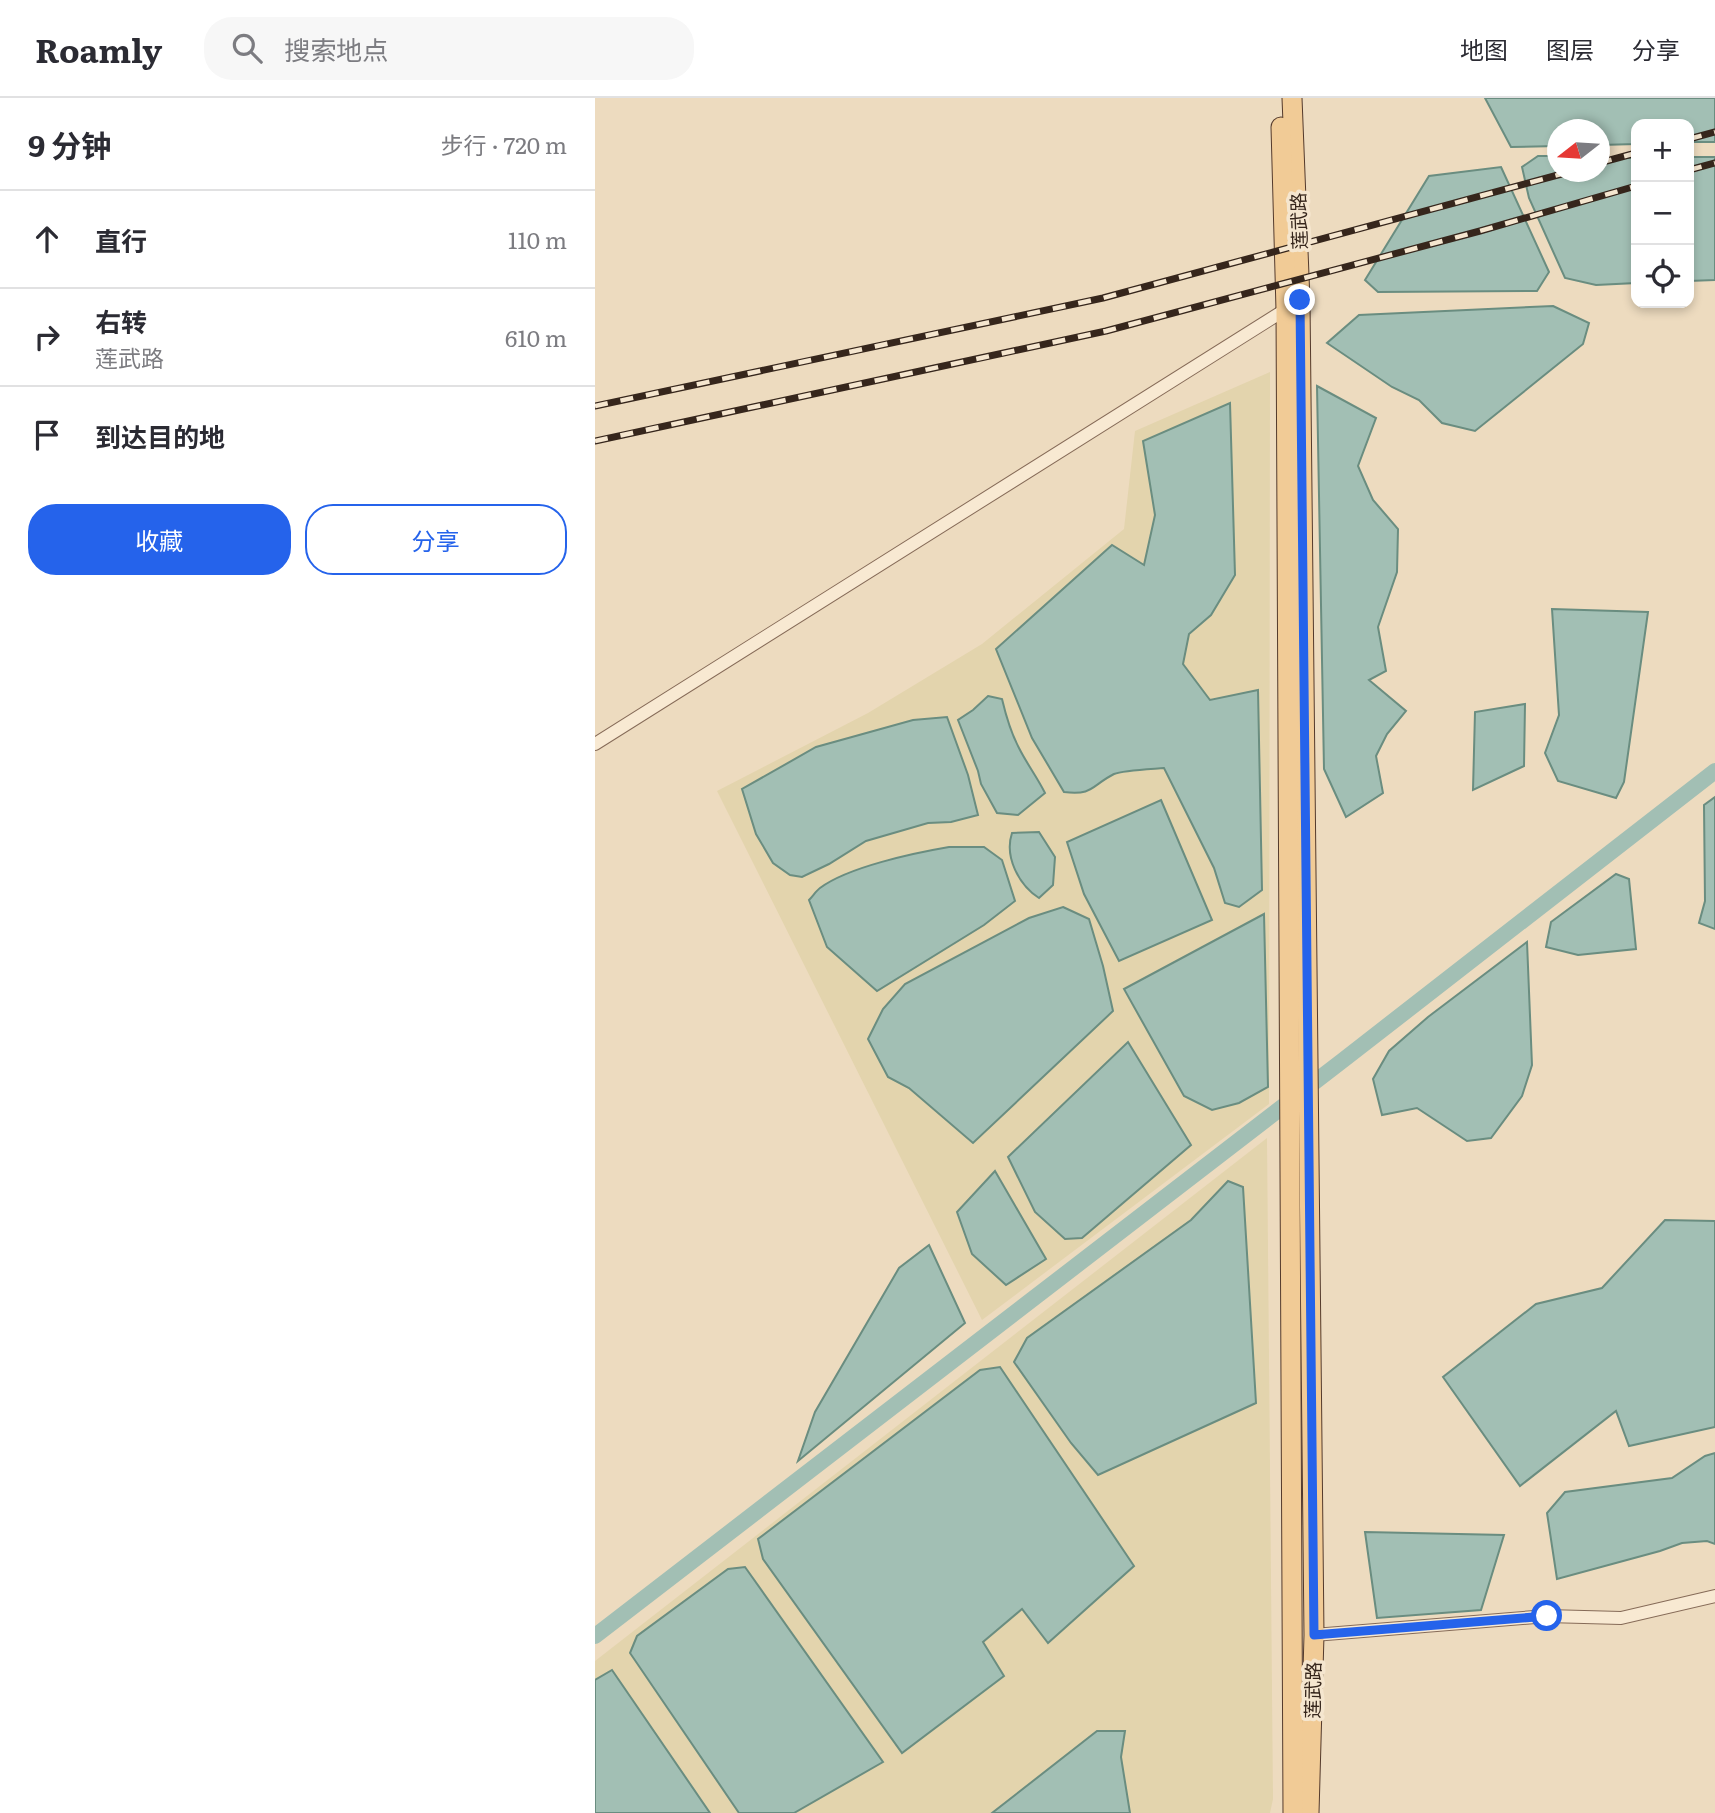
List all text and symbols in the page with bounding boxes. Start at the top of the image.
search box [204,17,694,80]
text: Roamly [35,24,162,73]
icon: search [228,29,266,67]
text: 搜索地点 [284,29,388,68]
text: 地图 [1460,31,1508,66]
text: 图层 [1546,31,1594,66]
text: 分享 [1632,31,1680,66]
north arrow [1547,119,1610,182]
map controls [1631,119,1694,308]
button: + [1631,119,1694,182]
text: 9 分钟 [28,122,111,166]
text: 步行 · 720 m [441,127,567,161]
button: − [1631,182,1694,245]
street label: 莲武路 [1283,192,1313,250]
icon: ahead [28,220,66,258]
text: 直行 [95,220,147,259]
text: 110 m [508,222,567,256]
button: locate [1631,245,1694,308]
route end [1284,284,1315,315]
text: 右转 [95,301,147,340]
icon: right [28,318,66,356]
text: 610 m [505,320,567,354]
text: 莲武路 [95,340,164,374]
icon: arrive [28,416,66,454]
text: 到达目的地 [95,416,225,455]
button: 收藏 [28,504,291,575]
button: 分享 [305,504,567,575]
route start [1531,1600,1562,1631]
street label: 莲武路 [1298,1661,1326,1719]

